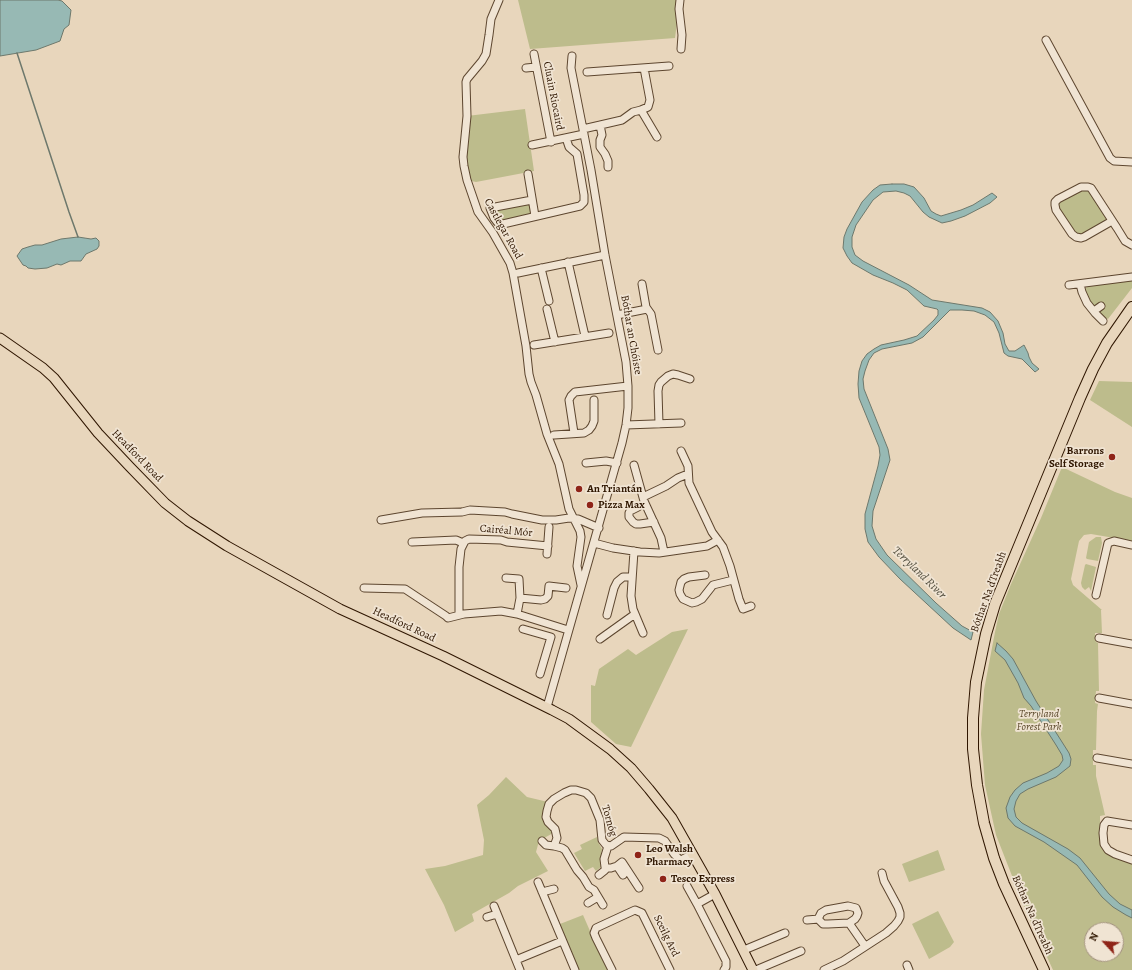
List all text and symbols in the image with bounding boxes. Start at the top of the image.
street label: Cluain Riocaird [540,60,566,132]
street label: Castlegar Road [481,196,525,262]
street label: Bóthar an Chóiste [618,294,644,376]
street label: Headford Road [109,427,165,485]
place label: Barrons Self Storage [1049,444,1104,470]
marker: Barrons Self Storage [1107,452,1117,462]
place label: An Triantán [587,482,642,496]
marker: An Triantán [574,484,584,494]
place label: Pizza Max [598,498,645,512]
marker: Pizza Max [585,500,595,510]
street label: Cairéal Mór [479,522,533,540]
water label: Terryland River [889,544,949,602]
street label: Bóthar Na dTreabh [968,550,1010,634]
street label: Headford Road [370,605,438,645]
park label: Terryland Forest Park [1017,707,1061,733]
street label: Tornóg [598,804,620,838]
place label: Leo Walsh Pharmacy [646,842,693,868]
marker: Leo Walsh Pharmacy [633,850,643,860]
place label: Tesco Express [671,872,735,886]
street label: Bóthar Na dTreabh [1009,873,1055,957]
marker: Tesco Express [658,874,668,884]
street label: Sceilg Ard [650,913,682,959]
north arrow [1084,922,1124,962]
text: N [1085,930,1102,944]

